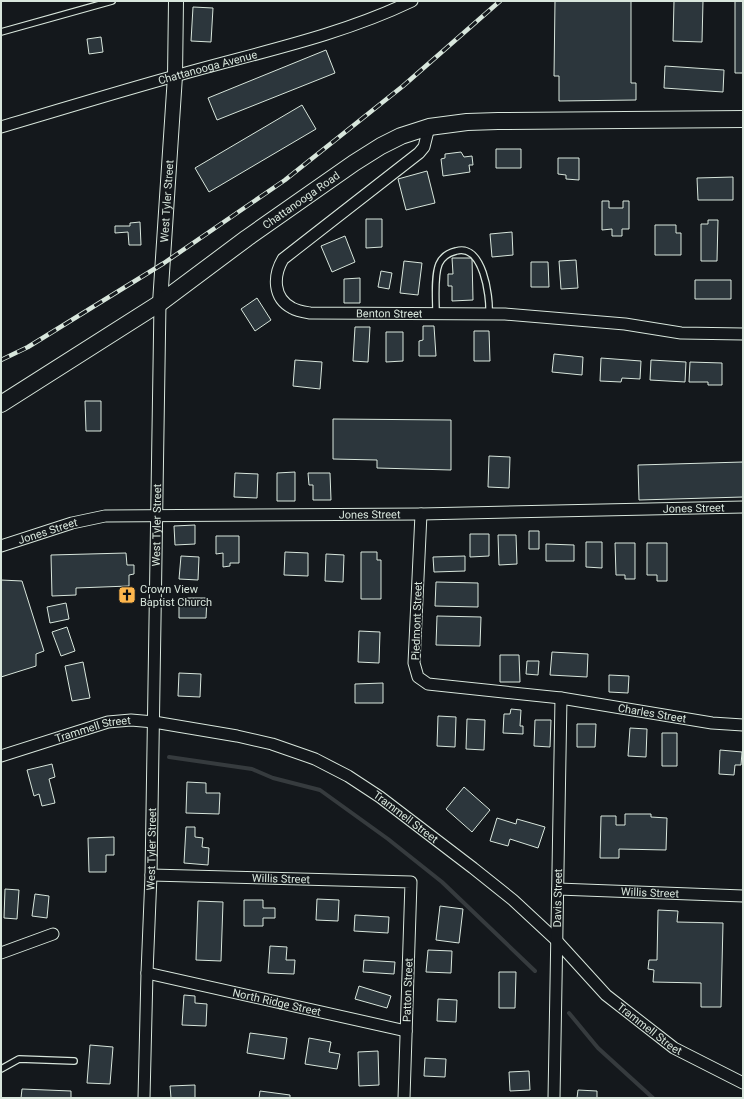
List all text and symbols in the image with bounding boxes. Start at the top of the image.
street label: Chattanooga Avenue [157,48,259,87]
street label: West Tyler Street [158,159,176,243]
street label: Chattanooga Road [260,169,342,232]
street label: Benton Street [356,307,423,320]
street label: West Tyler Street [149,483,164,567]
street label: Jones Street [663,501,725,515]
street label: Jones Street [339,508,401,521]
street label: Jones Street [16,515,79,547]
street label: Piedmont Street [409,581,425,661]
place label: Crown View Baptist Church [140,583,212,609]
church icon: Crown View Baptist Church [117,585,137,605]
street label: Charles Street [617,701,688,725]
street label: Trammell Street [53,714,132,745]
street label: Trammell Street [371,788,441,846]
street label: West Tyler Street [144,807,159,891]
street label: Davis Street [550,868,565,927]
street label: Willis Street [252,871,311,886]
street label: Willis Street [621,885,680,900]
street label: Patton Street [400,957,416,1022]
street label: North Ridge Street [231,986,323,1018]
street label: Trammell Street [615,1000,684,1058]

